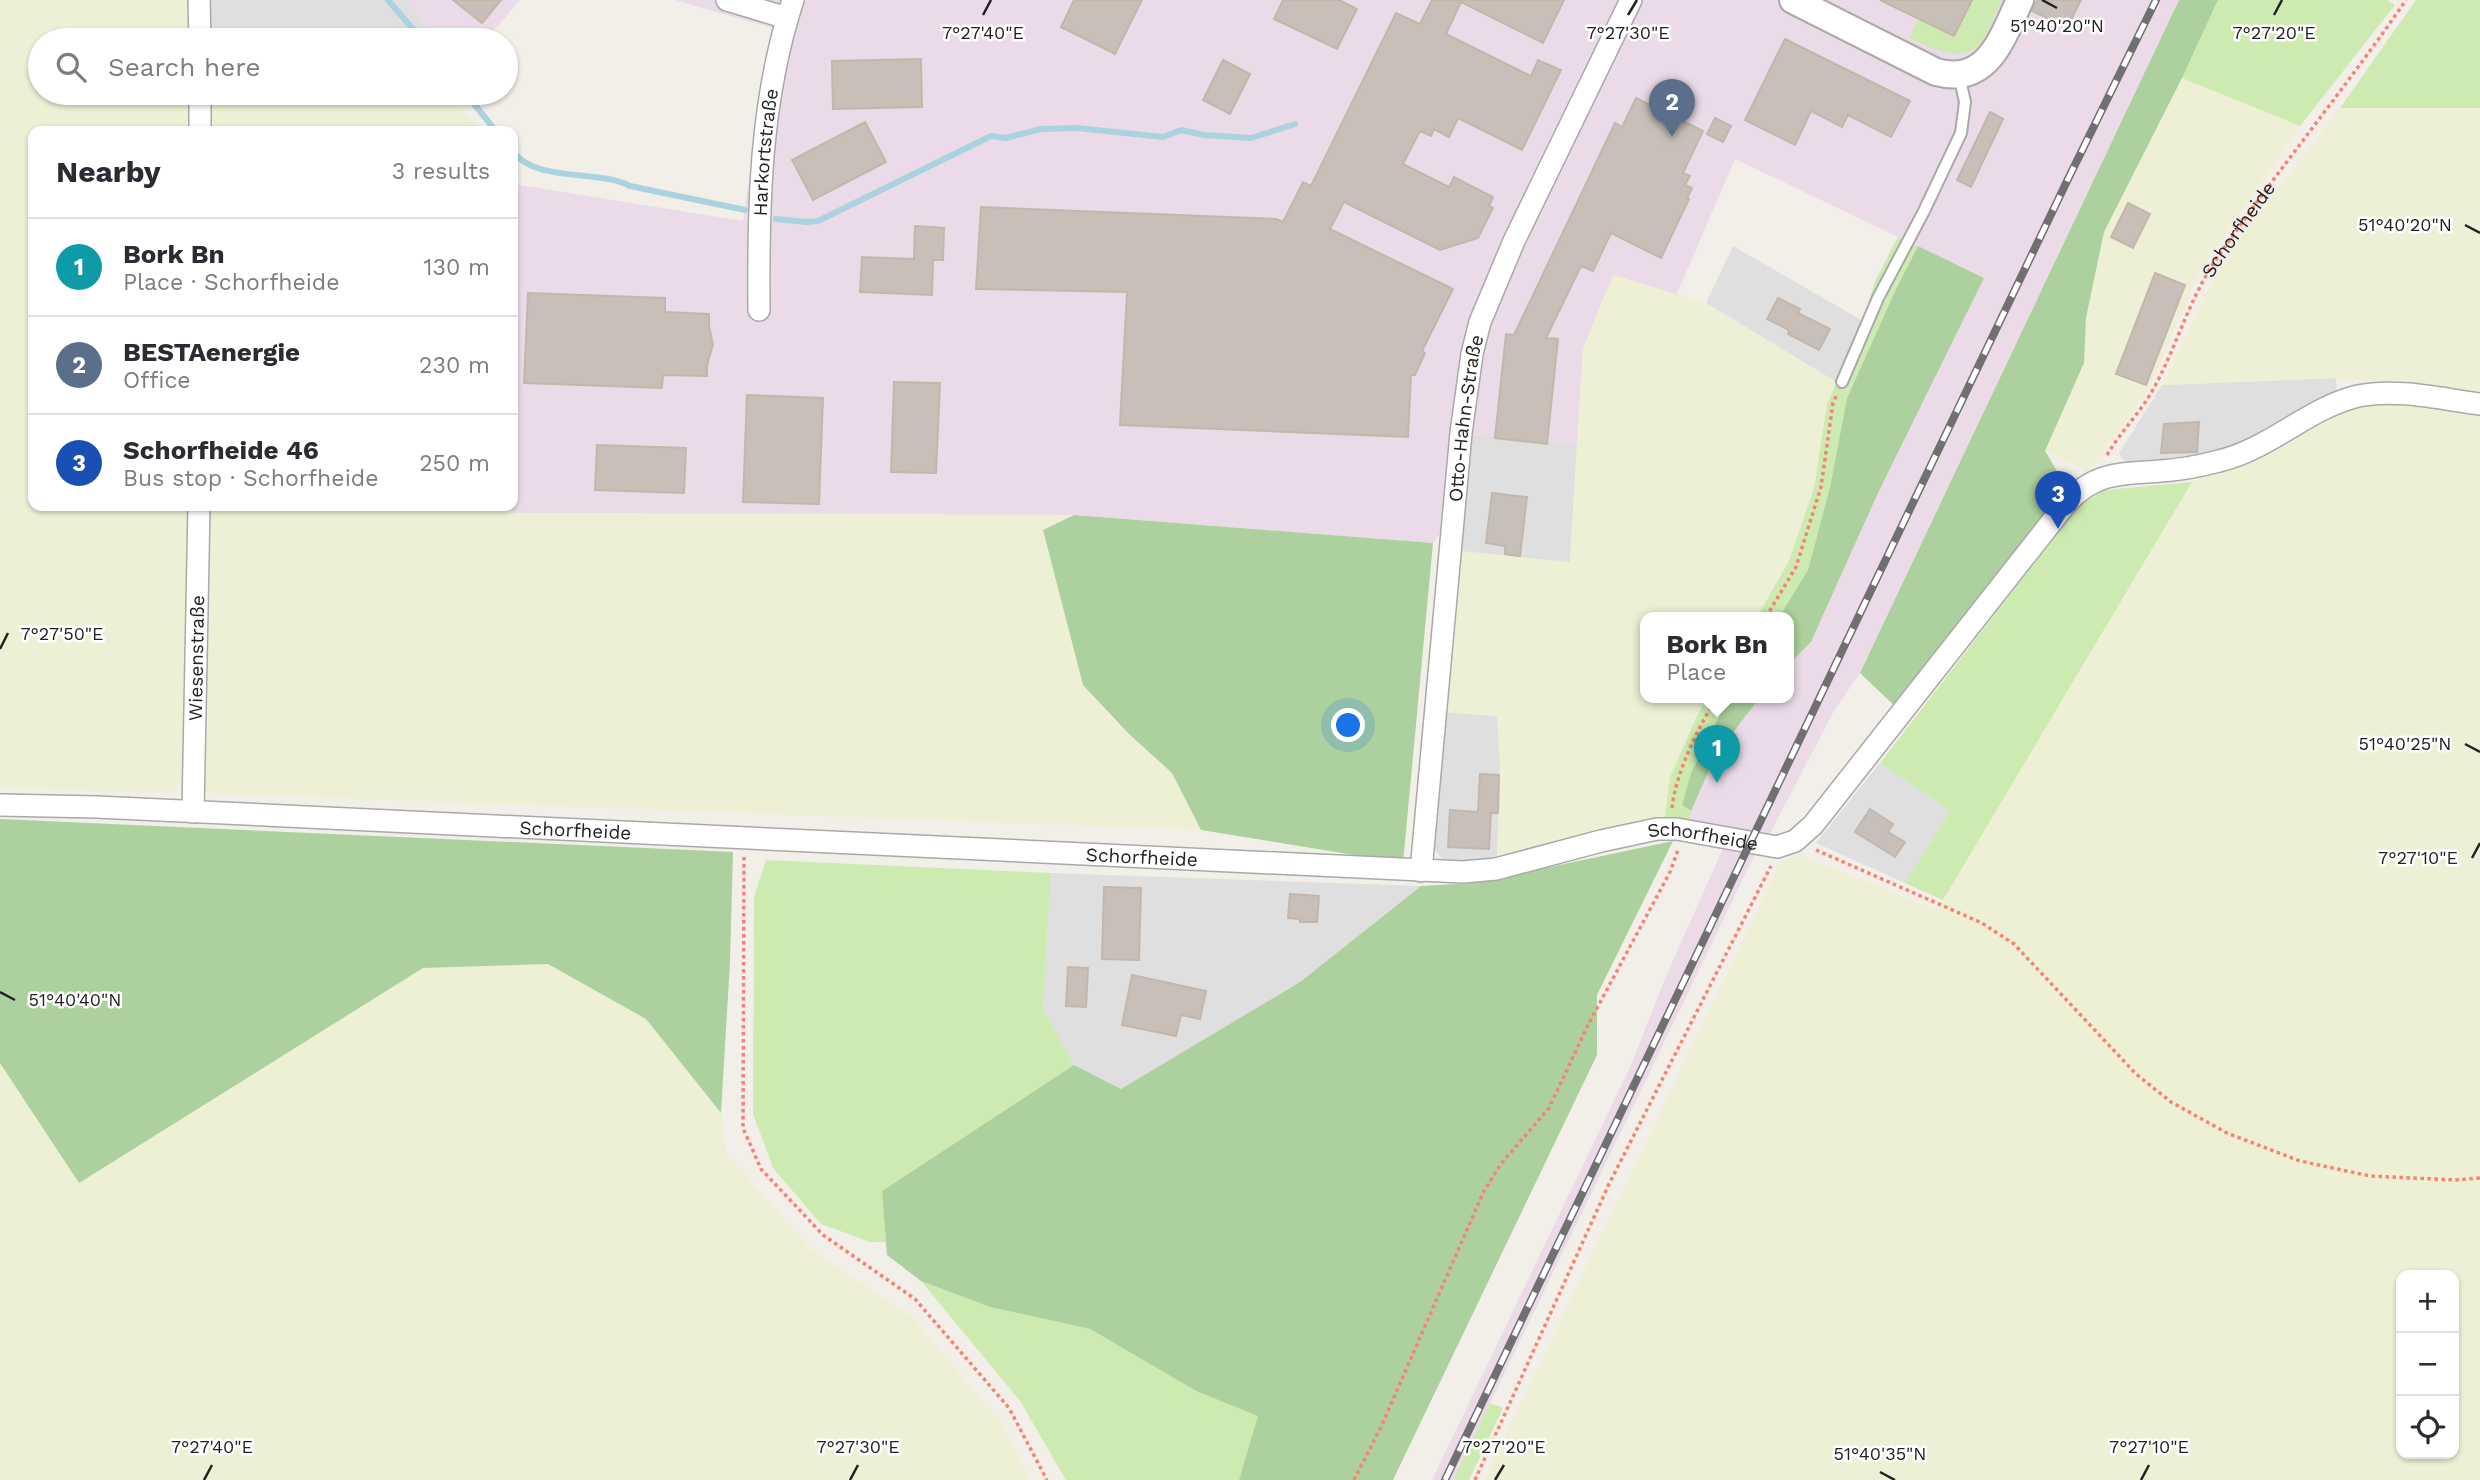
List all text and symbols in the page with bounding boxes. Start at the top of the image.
text: 51°40'20"N [2010,15,2104,36]
text: 7°27'40"E [942,22,1024,43]
text: 7°27'30"E [1586,22,1670,43]
text: 7°27'20"E [2232,22,2316,43]
search box [28,28,518,105]
icon: search [52,48,90,86]
text: Search here [108,52,260,82]
pin: 2 [1649,79,1695,137]
street label: Harkortstraße [749,87,783,217]
text: Nearby [56,154,161,189]
text: 3 results [392,158,490,185]
street label: Schorfheide [2197,177,2280,282]
text: 51°40'20"N [2358,214,2452,235]
text: Bork Bn [123,239,225,269]
text: 1 [74,254,84,281]
text: 130 m [424,254,490,281]
text: Place · Schorfheide [123,269,340,296]
street label: Otto-Hahn-Straße [1444,332,1488,503]
text: BESTAenergie [123,337,300,367]
text: 2 [72,352,86,379]
text: 230 m [419,352,490,379]
text: Office [123,367,191,394]
text: Schorfheide 46 [123,435,319,465]
text: 3 [72,450,86,477]
text: 250 m [419,450,490,477]
text: Bus stop · Schorfheide [123,465,378,492]
pin: 3 [2035,471,2081,529]
street label: Wiesenstraße [184,595,209,721]
popup [1640,612,1794,703]
text: 7°27'50"E [20,623,104,644]
text: Bork Bn [1666,629,1768,659]
text: Place [1666,659,1726,686]
your location [1331,708,1365,742]
pin: 1 [1694,725,1740,783]
text: 51°40'25"N [2358,733,2452,754]
street label: Schorfheide [519,816,632,844]
street label: Schorfheide [1645,818,1760,855]
street label: Schorfheide [1085,843,1198,871]
text: 7°27'10"E [2378,847,2458,868]
text: 51°40'40"N [29,989,121,1010]
map controls [2396,1270,2459,1459]
button: + [2396,1270,2459,1333]
button: − [2396,1333,2459,1396]
button: locate [2396,1396,2459,1459]
text: 7°27'40"E [171,1436,253,1457]
text: 7°27'30"E [816,1436,900,1457]
text: 7°27'20"E [1462,1436,1546,1457]
text: 7°27'10"E [2109,1436,2189,1457]
text: 51°40'35"N [1833,1443,1927,1464]

